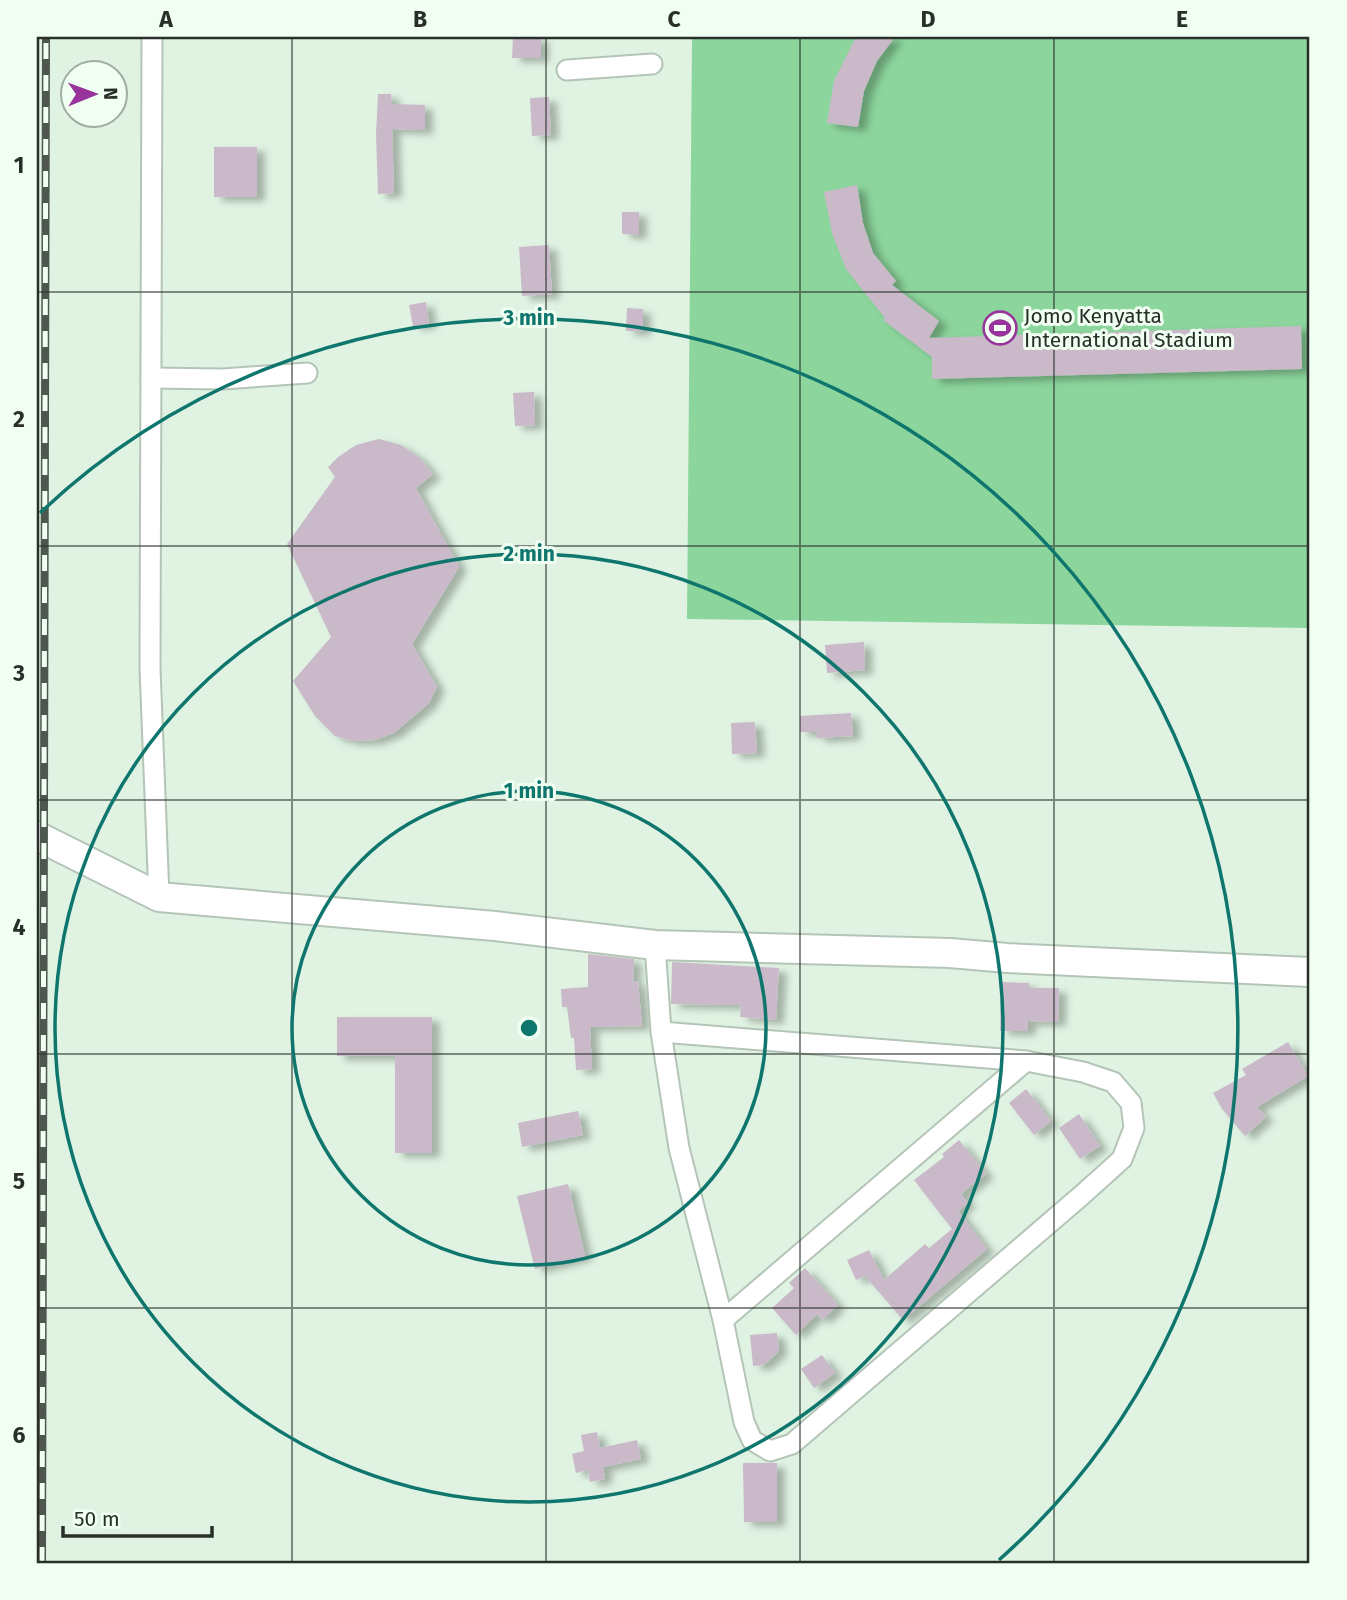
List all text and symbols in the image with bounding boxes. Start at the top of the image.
text: A [158,5,173,33]
text: B [413,5,427,33]
text: C [667,5,681,33]
text: D [921,5,936,33]
text: E [1176,5,1188,33]
north arrow [60,60,130,130]
text: N [99,87,122,100]
text: 1 [14,151,24,179]
place label: Jomo Kenyatta International Stadium [1024,303,1233,353]
text: 3 min [502,305,555,331]
sports icon: Jomo Kenyatta International Stadium [981,309,1019,347]
text: 2 [13,405,25,433]
text: 2 min [503,541,555,567]
text: 3 [12,659,25,687]
text: 1 min [504,778,554,804]
text: 4 [13,913,26,941]
centre of rings [517,1016,541,1040]
text: 5 [13,1167,25,1195]
text: 6 [13,1421,26,1449]
scale bar [63,1495,212,1539]
text: 50 m [74,1506,120,1532]

